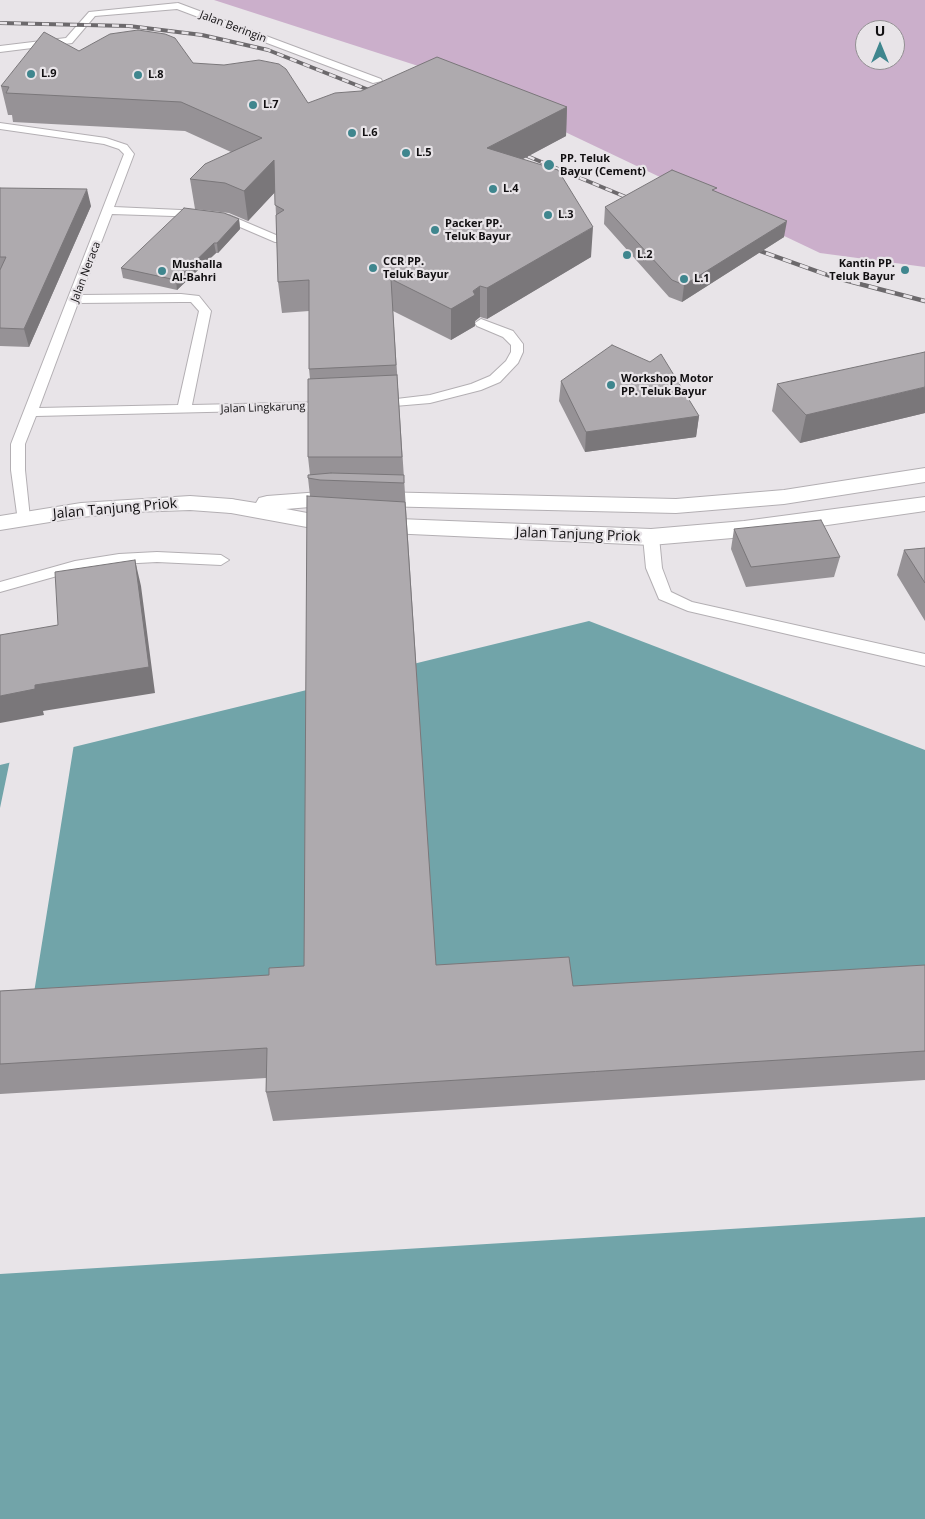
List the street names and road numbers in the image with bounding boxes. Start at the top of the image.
street label: Jalan Beringin [198,8,268,46]
street label: Jalan Neraca [68,240,104,304]
street label: Jalan Lingkarung [220,400,306,416]
street label: Jalan Tanjung Priok [52,495,178,523]
street label: Jalan Tanjung Priok [515,524,641,546]

